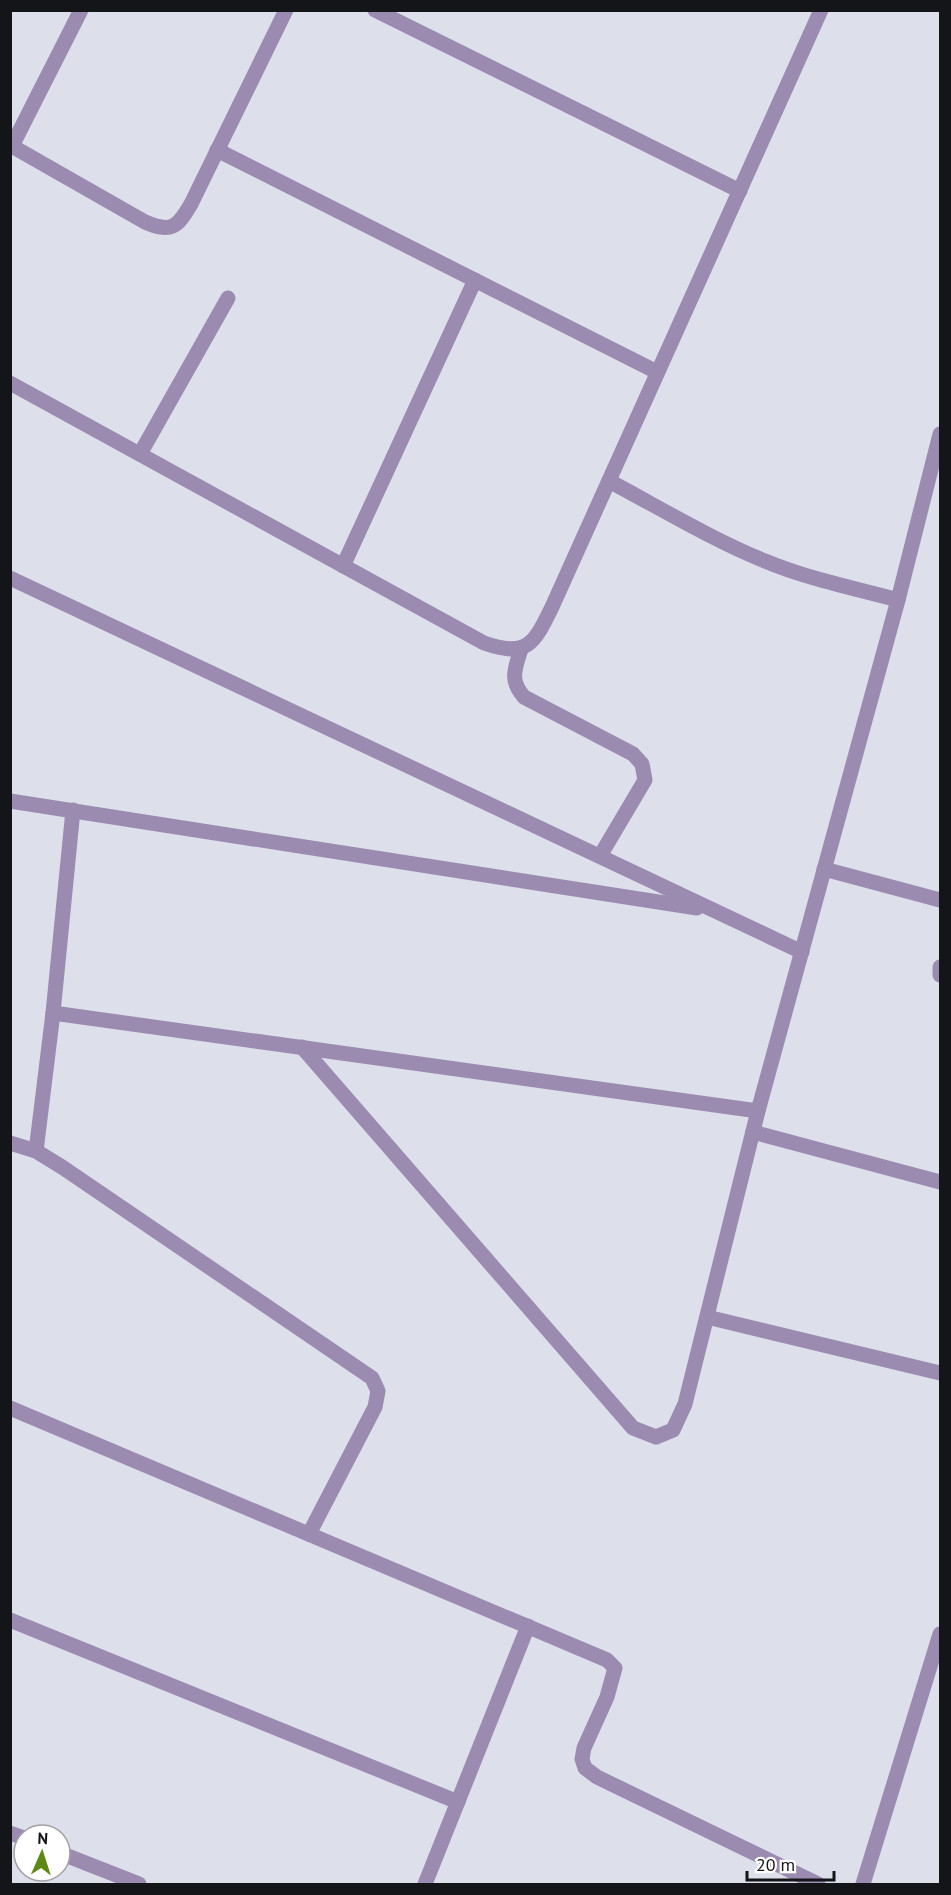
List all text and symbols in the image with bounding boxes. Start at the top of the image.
north arrow [12,1823,72,1883]
text: N [37,1828,49,1848]
scale bar [747,1844,834,1882]
text: 20 m [756,1853,795,1876]

